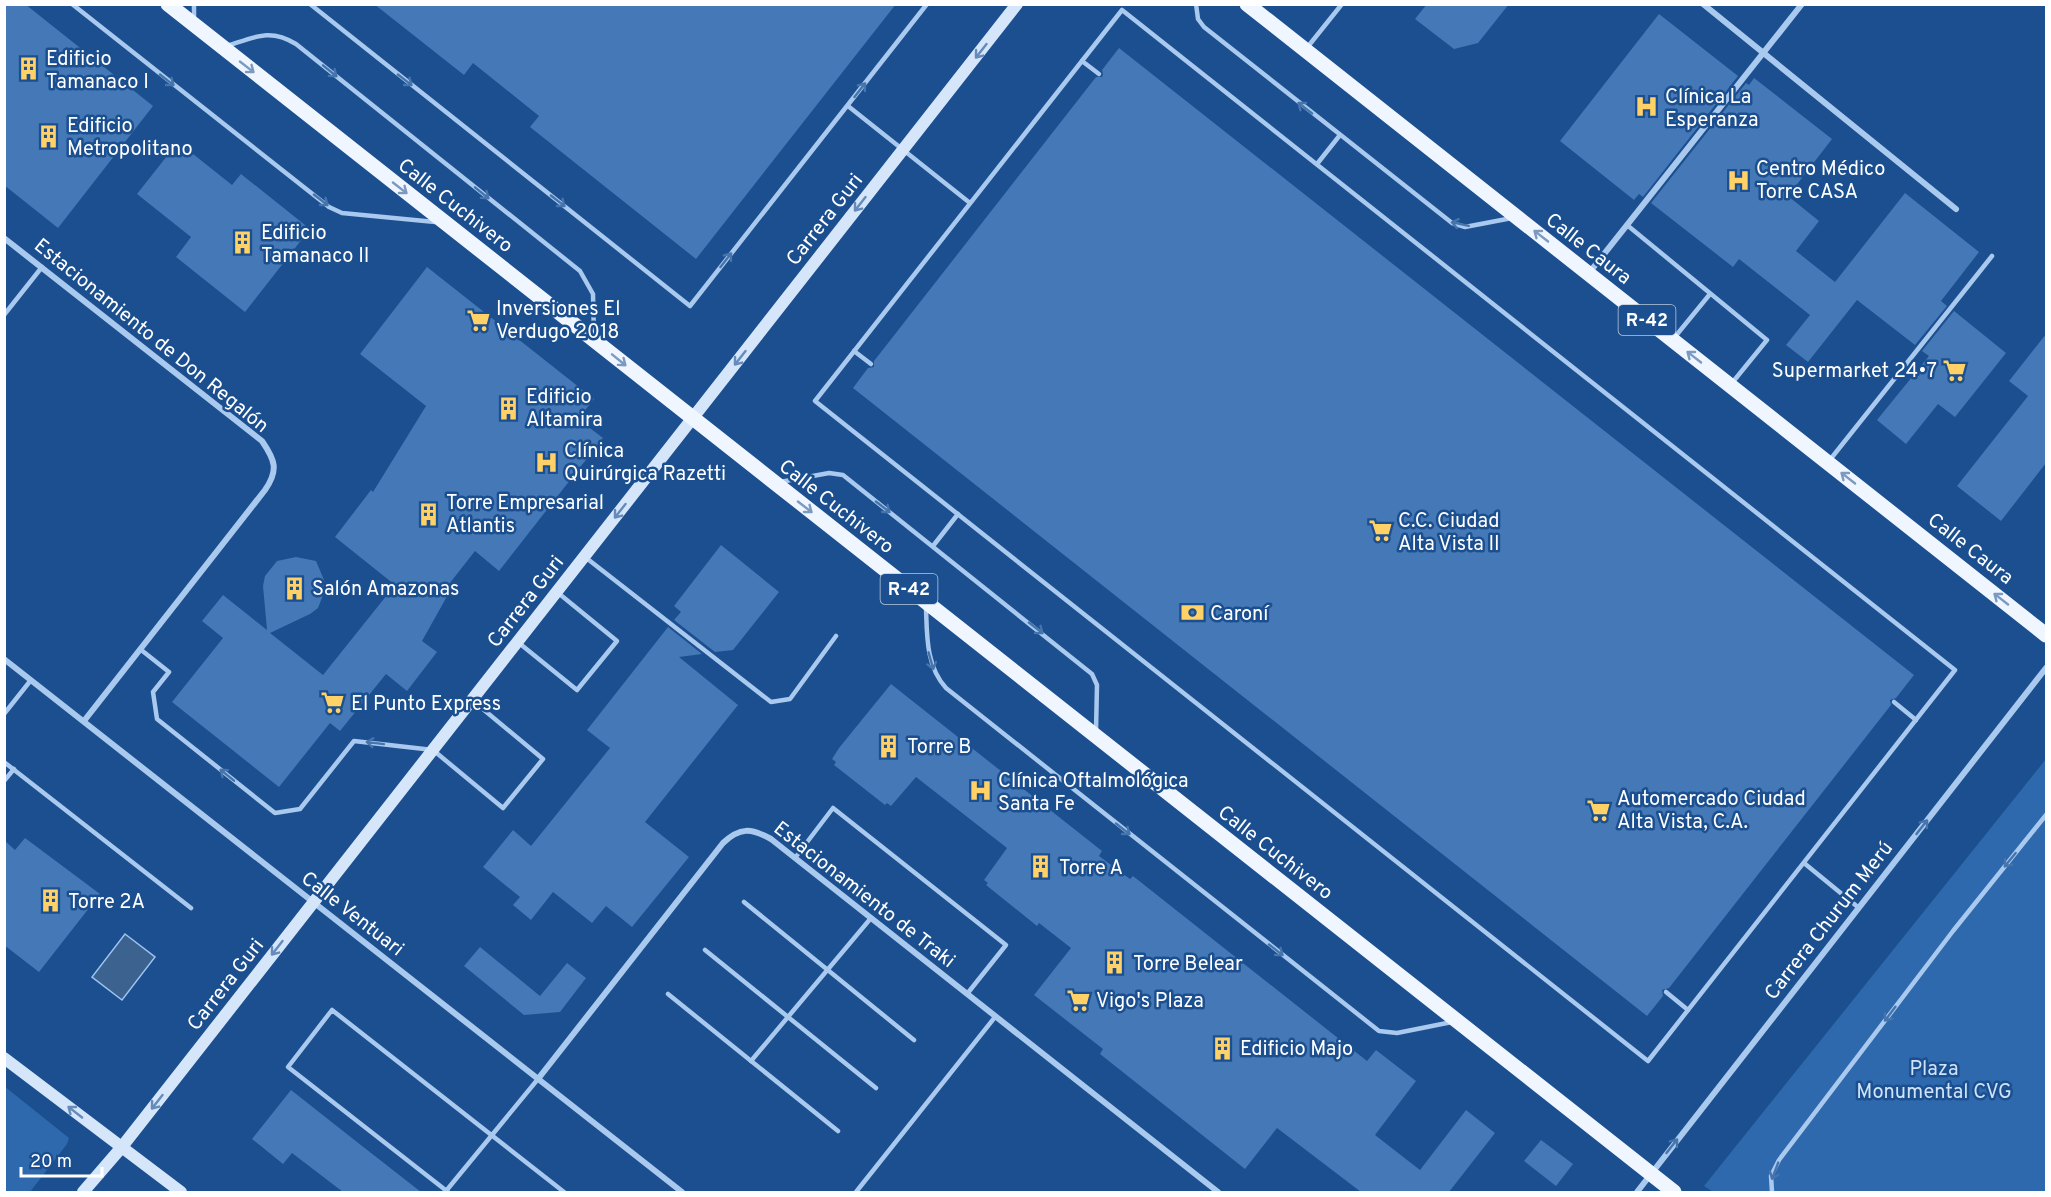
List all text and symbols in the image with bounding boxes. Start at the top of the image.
one-way arrow [974,42,987,58]
place label: Edificio Tamanaco I [46,47,149,96]
building icon: Edificio Tamanaco I [15,56,41,82]
one-way arrow [238,60,254,73]
one-way arrow [321,65,337,78]
one-way arrow [159,73,175,86]
one-way arrow [397,73,413,86]
one-way arrow [853,82,866,98]
place label: Clínica La Esperanza [1665,85,1759,134]
hospital icon: Clínica La Esperanza [1634,94,1660,120]
one-way arrow [1298,101,1314,114]
place label: Edificio Metropolitano [67,114,193,163]
building icon: Edificio Metropolitano [36,124,62,150]
street label: Calle Cuchivero [392,153,518,260]
place label: Centro Médico Torre CASA [1756,157,1885,206]
hospital icon: Centro Médico Torre CASA [1725,167,1751,193]
street label: Carrera Guri [781,169,870,272]
one-way arrow [392,181,408,194]
one-way arrow [474,186,490,199]
one-way arrow [312,194,328,207]
one-way arrow [550,195,566,208]
one-way arrow [854,196,867,212]
street label: Calle Caura [1540,208,1636,291]
one-way arrow [1451,218,1470,229]
place label: Edificio Tamanaco II [261,221,369,270]
building icon: Edificio Tamanaco II [230,230,256,256]
one-way arrow [1533,230,1549,243]
street label: Estacionamiento de Don Regalón [28,234,274,440]
one-way arrow [720,252,733,268]
place label: Inversiones El Verdugo 2018 [496,297,620,346]
road number: R-42 [1618,305,1676,335]
supermarket icon: Inversiones El Verdugo 2018 [465,307,491,333]
one-way arrow [734,349,747,365]
one-way arrow [1687,351,1703,364]
one-way arrow [611,354,627,367]
supermarket icon: Supermarket 24•7 [1942,357,1968,383]
place label: Supermarket 24•7 [1772,359,1937,385]
place label: Edificio Altamira [526,385,603,434]
building icon: Edificio Altamira [495,395,521,421]
place label: Clínica Quirúrgica Razetti [564,439,726,488]
hospital icon: Clínica Quirúrgica Razetti [533,449,559,475]
street label: Calle Cuchivero [773,454,899,561]
one-way arrow [1840,471,1856,484]
place label: Torre Empresarial Atlantis [446,491,604,540]
building icon: Torre Empresarial Atlantis [415,501,441,527]
one-way arrow [797,501,813,514]
one-way arrow [875,501,891,514]
one-way arrow [614,503,626,519]
street label: Calle Caura [1922,508,2018,591]
place label: C.C. Ciudad Alta Vista II [1398,509,1500,558]
supermarket icon: C.C. Ciudad Alta Vista II [1367,518,1393,544]
street label: Carrera Guri [482,551,571,654]
road number: R-42 [880,574,938,604]
building icon: Salón Amazonas [281,575,307,601]
place label: Salón Amazonas [312,577,459,603]
one-way arrow [1993,592,2009,605]
bank icon: Caroní [1179,600,1205,626]
place label: Caroní [1210,602,1270,628]
one-way arrow [1028,622,1044,635]
one-way arrow [926,651,938,670]
supermarket icon: El Punto Express [320,690,346,716]
place label: El Punto Express [351,692,501,718]
building icon: Torre B [876,733,902,759]
place label: Torre B [907,735,971,761]
one-way arrow [366,738,386,749]
one-way arrow [220,768,235,782]
place label: Clínica Oftalmológica Santa Fe [998,769,1189,818]
hospital icon: Clínica Oftalmológica Santa Fe [967,778,993,804]
place label: Automercado Ciudad Alta Vista, C.A. [1617,787,1806,836]
supermarket icon: Automercado Ciudad Alta Vista, C.A. [1586,797,1612,823]
street label: Calle Cuchivero [1212,800,1338,907]
street label: Estacionamiento de Traki [768,816,960,975]
one-way arrow [1916,820,1929,836]
one-way arrow [1115,822,1131,835]
street label: Carrera Churum Merú [1759,837,1900,1006]
one-way arrow [2003,852,2016,868]
building icon: Torre A [1028,854,1054,880]
place label: Torre A [1059,856,1123,882]
street label: Calle Ventuari [295,866,408,963]
building icon: Torre 2A [37,888,63,914]
place label: Torre 2A [68,890,145,916]
street label: Carrera Guri [182,934,271,1037]
one-way arrow [271,940,284,956]
one-way arrow [1268,943,1284,956]
building icon: Torre Belear [1102,950,1128,976]
place label: Torre Belear [1133,952,1243,978]
supermarket icon: Vigo's Plaza [1065,987,1091,1013]
place label: Vigo's Plaza [1096,989,1204,1015]
one-way arrow [1883,1006,1896,1022]
building icon: Edificio Majo [1209,1035,1235,1061]
place label: Edificio Majo [1240,1037,1353,1063]
park label: Plaza Monumental CVG [1856,1057,2012,1106]
one-way arrow [150,1094,163,1110]
one-way arrow [67,1106,83,1118]
one-way arrow [1666,1139,1679,1155]
scale bar [21,1140,102,1178]
text: 20 m [30,1151,72,1174]
one-way arrow [1768,1161,1779,1179]

